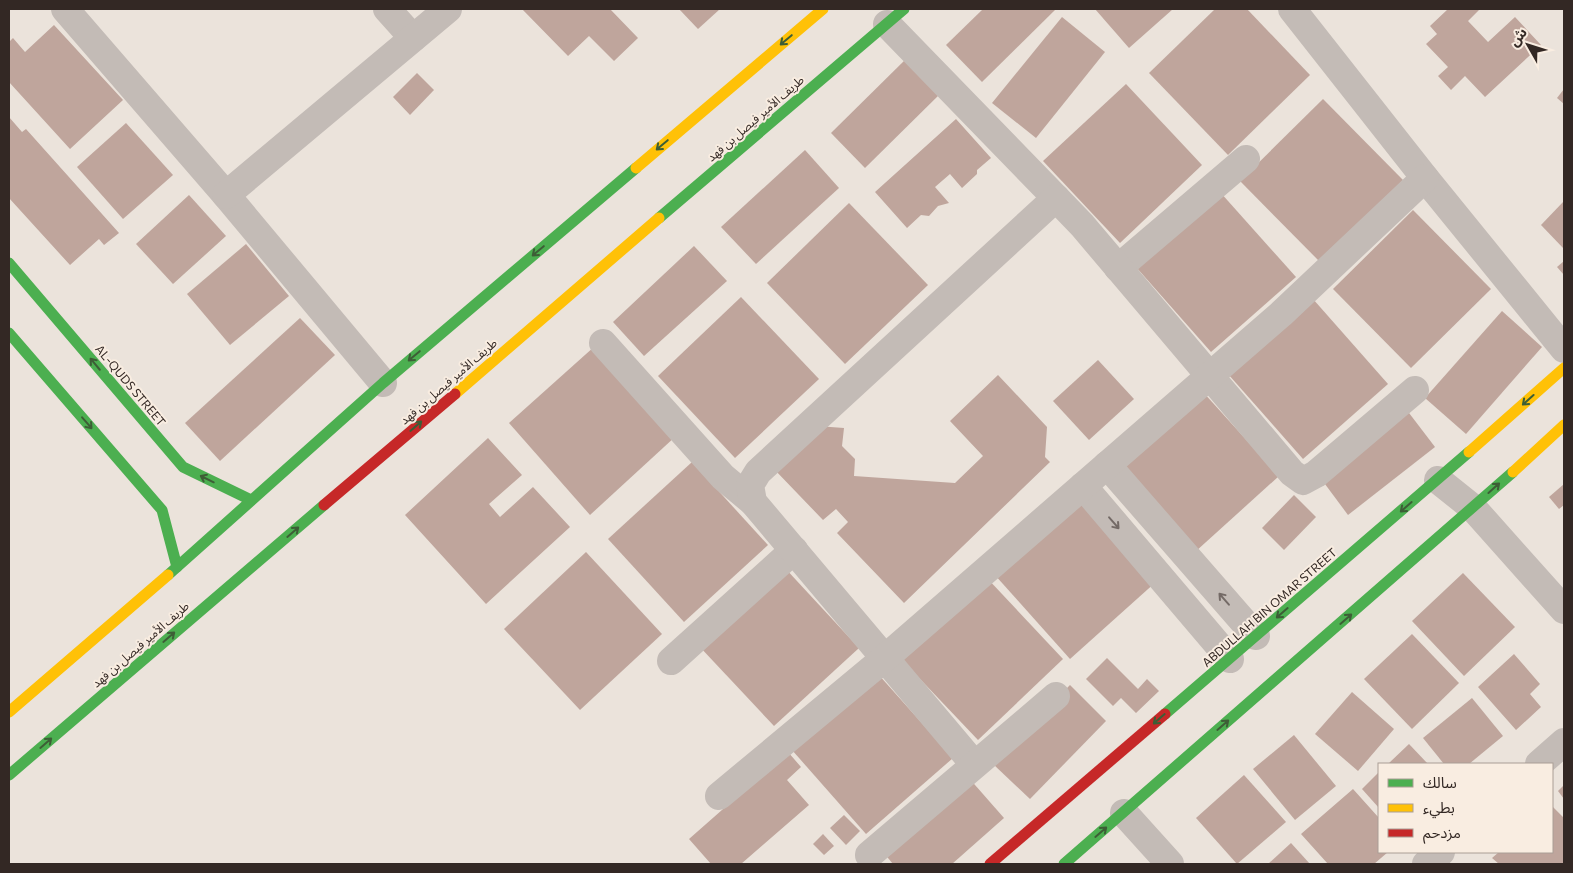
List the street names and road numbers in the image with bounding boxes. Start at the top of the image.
street label: طريف الأمير فيصل بن فهد [704,72,807,165]
street label: طريف الأمير فيصل بن فهد [397,335,500,428]
street label: AL-QUDS STREET [93,342,169,429]
street label: ABDULLAH BIN OMAR STREET [1199,545,1339,669]
street label: طريف الأمير فيصل بن فهد [89,598,192,691]

